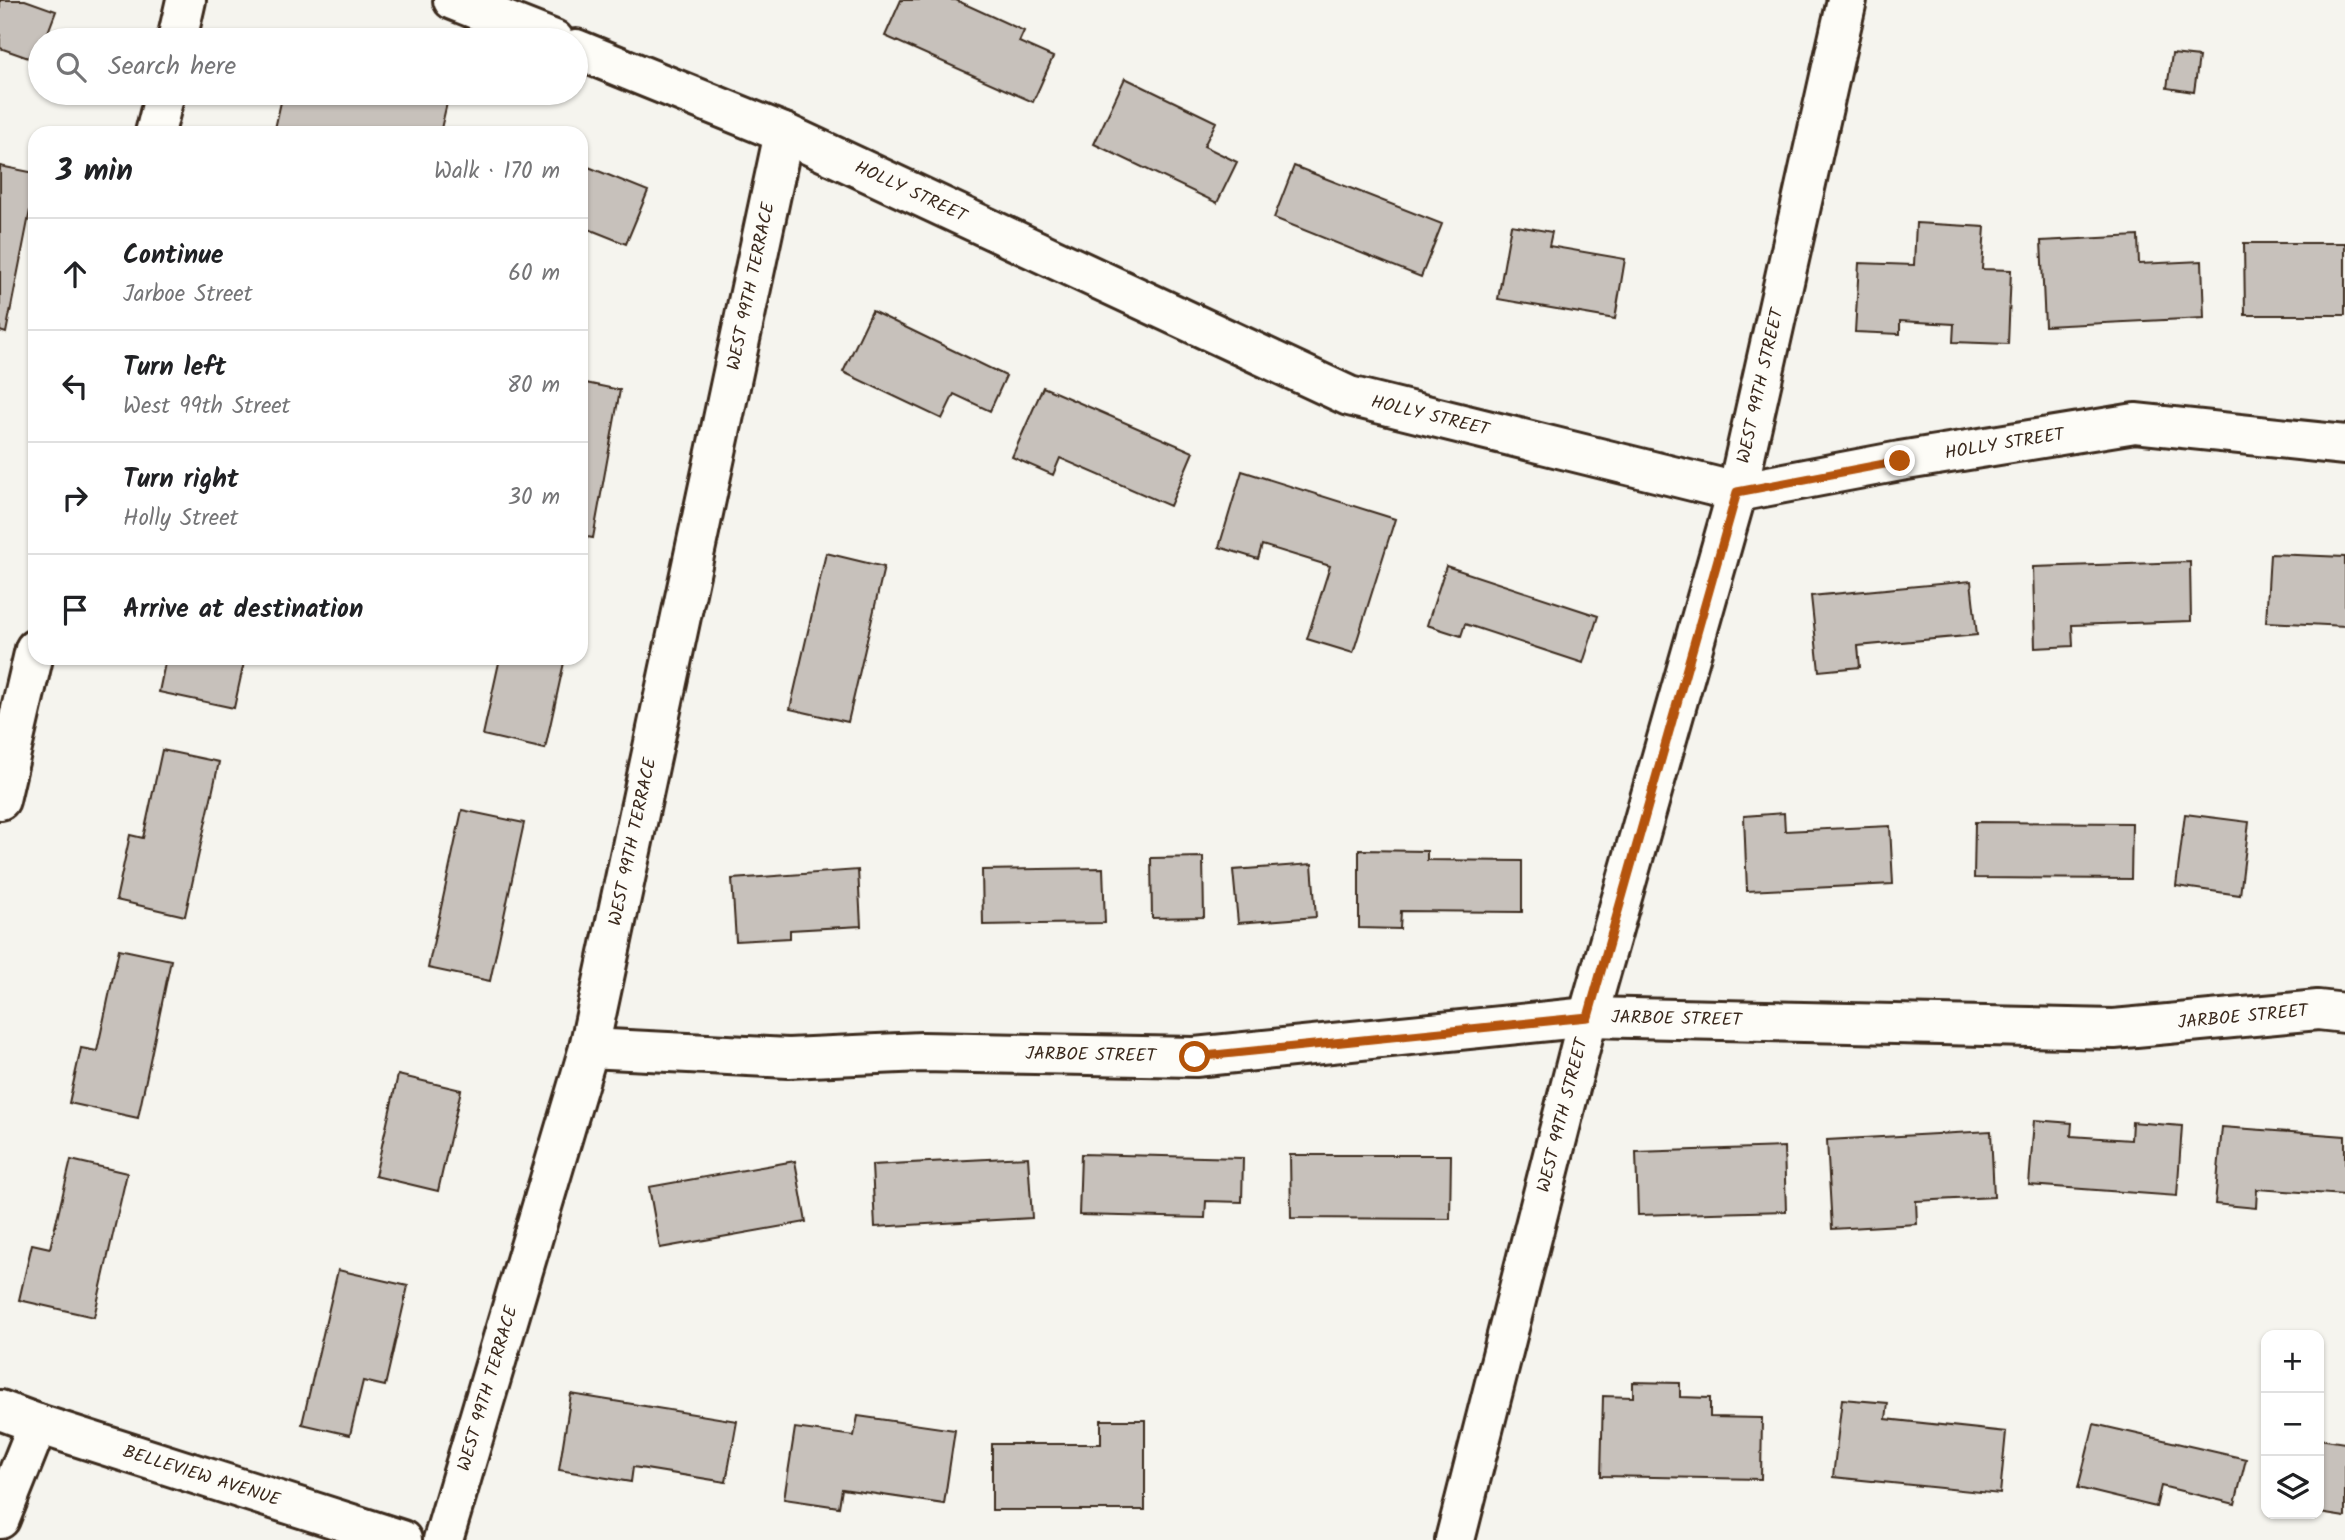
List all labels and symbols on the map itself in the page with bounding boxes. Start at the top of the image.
street label: HOLLY STREET [850,153,973,231]
street label: WEST 99TH TERRACE [719,199,783,373]
street label: WEST 99TH STREET [1729,304,1792,466]
street label: HOLLY STREET [1368,387,1493,445]
street label: HOLLY STREET [1943,420,2068,468]
route end [1884,445,1915,476]
street label: WEST 99TH TERRACE [601,755,665,928]
street label: JARBOE STREET [2176,996,2311,1037]
street label: JARBOE STREET [1611,1003,1743,1035]
street label: WEST 99TH STREET [1529,1034,1597,1196]
street label: JARBOE STREET [1025,1039,1157,1071]
route start [1179,1041,1210,1072]
street label: WEST 99TH TERRACE [450,1302,526,1475]
street label: BELLEVIEW AVENUE [119,1437,284,1515]

